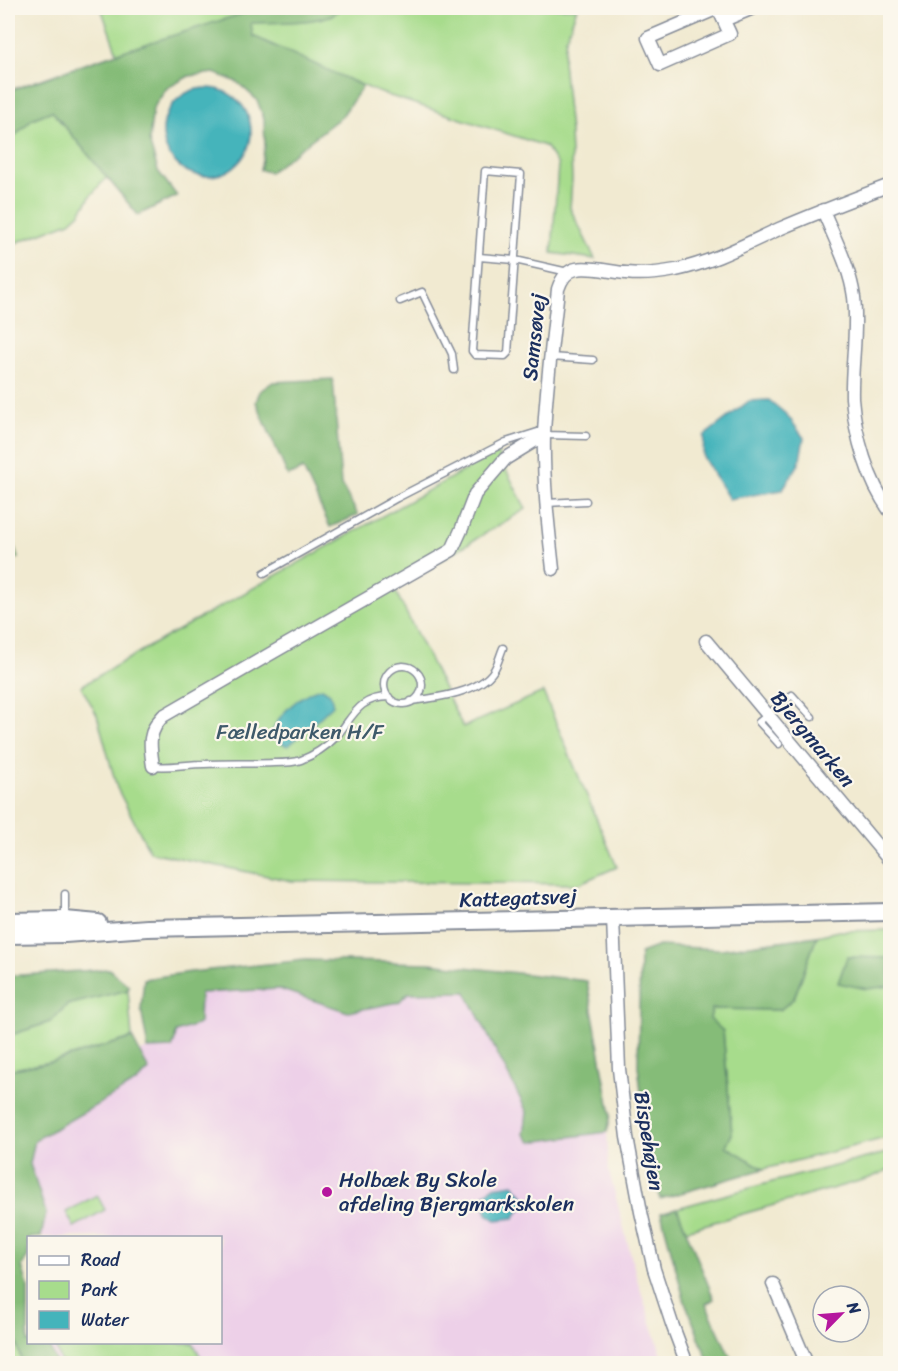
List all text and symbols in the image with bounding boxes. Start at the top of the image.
street label: Samsøvej [511,291,557,383]
street label: Bjergmarken [761,682,865,796]
park label: Fælledparken H/F [216,713,385,751]
street label: Kattegatsvej [458,877,578,919]
street label: Bispehøjen [622,1088,676,1194]
place label: Holbæk By Skole afdeling Bjergmarkskolen [339,1161,574,1223]
marker: Holbæk By Skole afdeling Bjergmarkskolen [320,1185,334,1199]
legend [27,1236,222,1344]
text: Road [81,1244,121,1276]
text: Park [81,1274,118,1306]
north arrow [811,1284,871,1344]
text: N [838,1296,870,1320]
text: Water [81,1304,130,1336]

